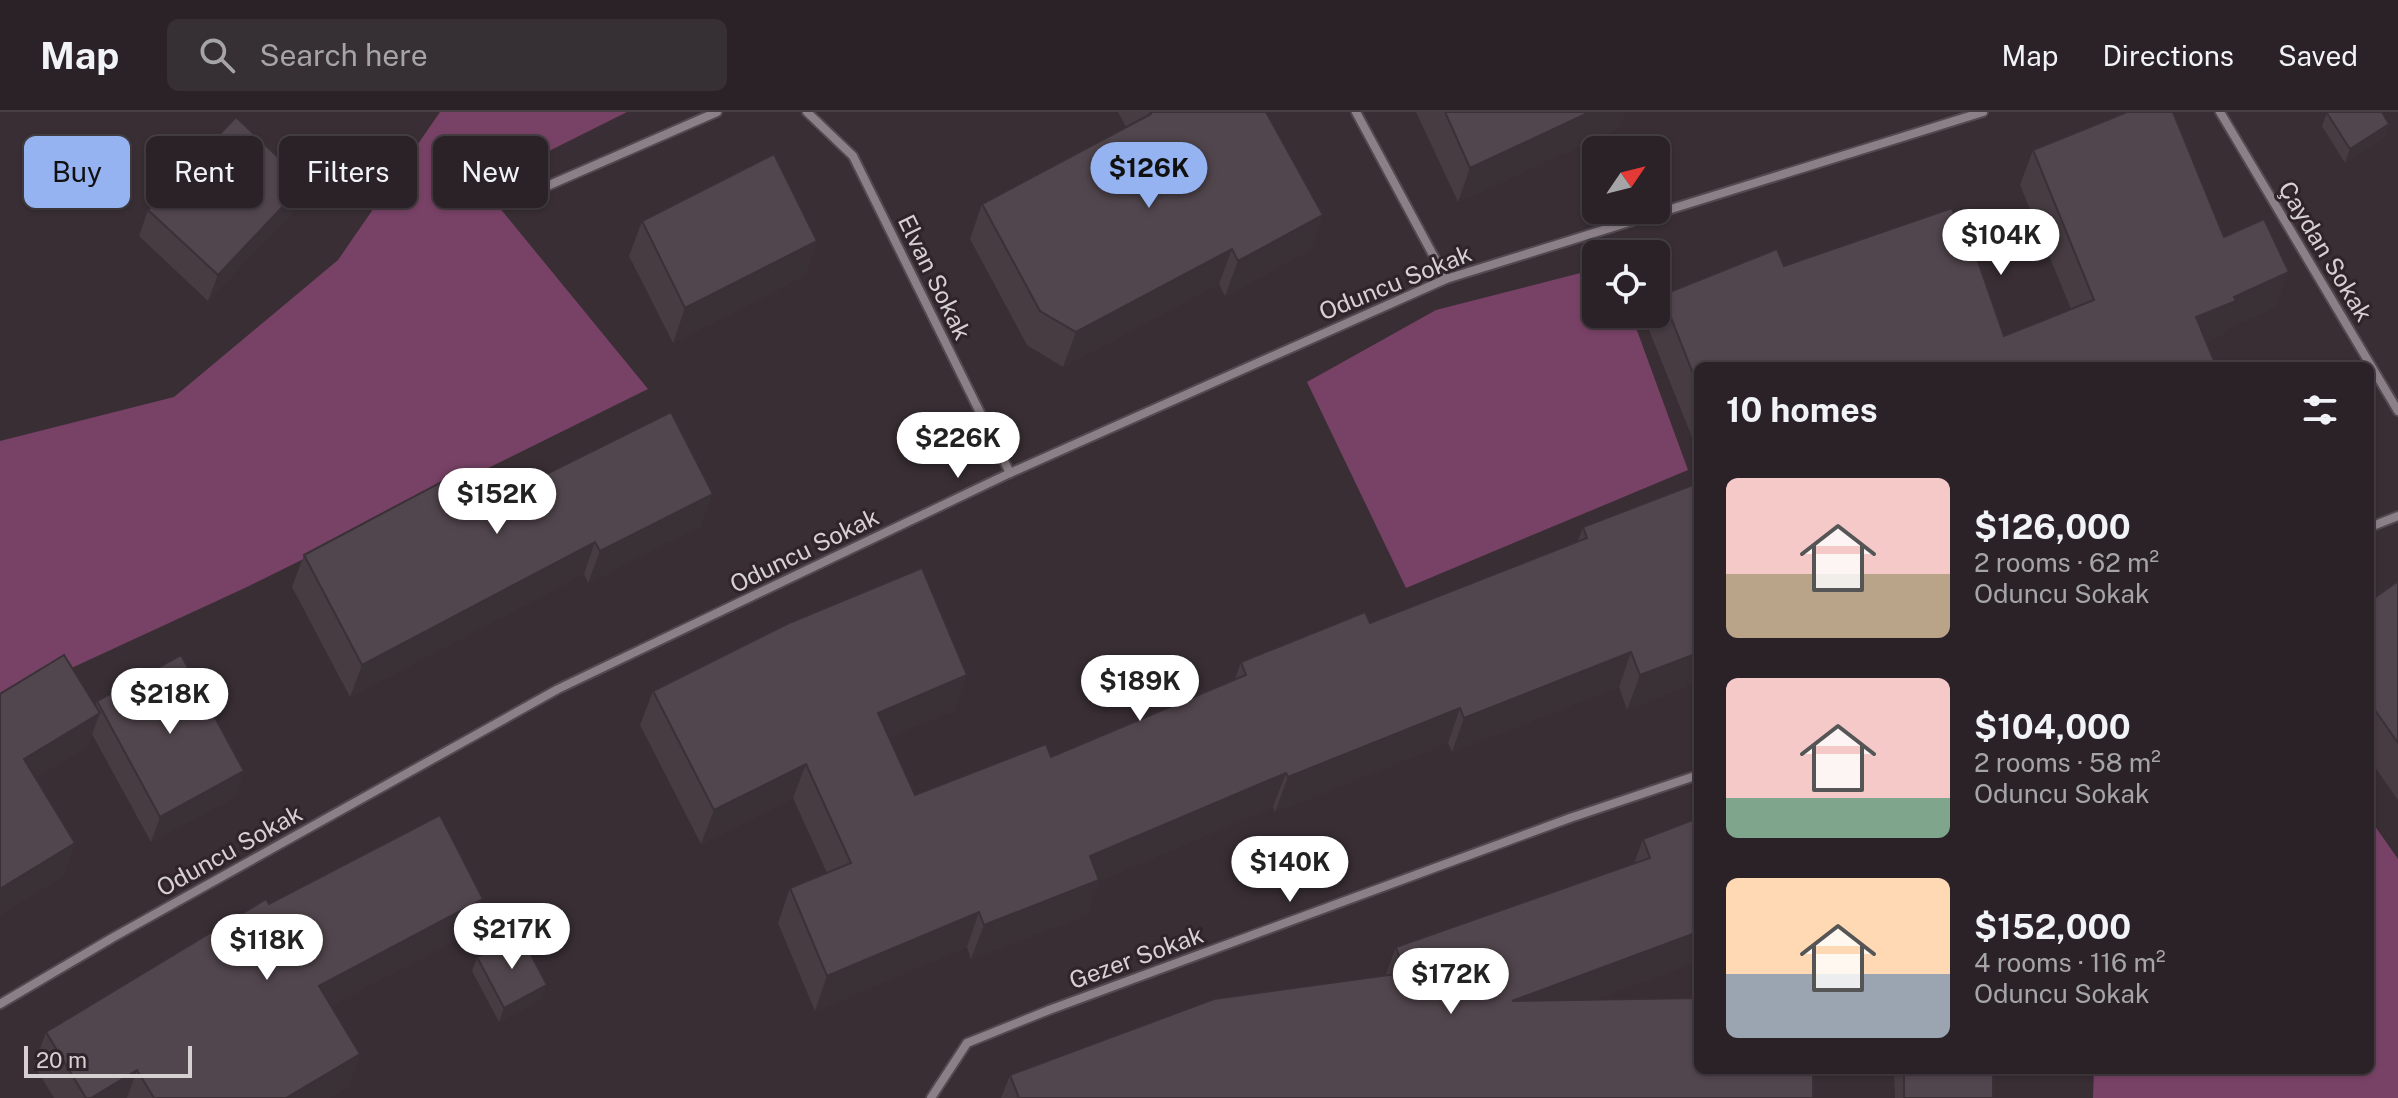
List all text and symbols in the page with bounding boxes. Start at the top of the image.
search box [167,19,727,91]
text: Map [40,33,119,78]
icon: search [195,33,239,77]
text: Search here [259,37,428,73]
text: Map [2002,39,2058,72]
text: Directions [2102,39,2234,72]
text: Saved [2278,39,2358,72]
chip: Buy [24,136,130,208]
chip: Rent [146,136,263,208]
chip: Filters [279,136,417,208]
chip: New [433,136,548,208]
north arrow [1582,136,1670,224]
map controls [1582,136,1670,328]
pin: $126K [1093,142,1205,210]
text: $126K [1108,152,1190,183]
street label: Çaydan Sokak [2273,176,2379,326]
pin: $104K [1945,209,2057,277]
street label: Elvan Sokak [893,210,977,344]
text: $104K [1960,219,2042,250]
street label: Oduncu Sokak [1315,239,1475,325]
button: locate [1582,240,1670,328]
icon: filters [2298,388,2342,432]
text: 10 homes [1726,390,1878,430]
pin: $226K [902,412,1014,480]
text: $226K [915,422,1001,453]
pin: $152K [441,468,553,536]
text: $152K [456,478,538,509]
street label: Oduncu Sokak [725,502,883,598]
text: $126,000 [1974,507,2131,547]
icon: home [1790,510,1886,606]
text: 2 rooms · 62 m² [1974,547,2159,578]
text: Oduncu Sokak [1974,578,2150,609]
pin: $189K [1084,655,1196,723]
text: $189K [1099,665,1181,696]
pin: $218K [114,668,226,736]
text: $218K [129,678,211,709]
text: $104,000 [1974,707,2131,747]
icon: home [1790,710,1886,806]
text: 2 rooms · 58 m² [1974,747,2161,778]
text: Oduncu Sokak [1974,778,2150,809]
street label: Oduncu Sokak [151,798,307,902]
pin: $140K [1234,836,1346,904]
text: $140K [1249,846,1331,877]
pin: $217K [456,903,568,971]
text: $152,000 [1974,907,2131,947]
icon: home [1790,910,1886,1006]
text: $217K [472,913,552,944]
pin: $118K [211,914,323,982]
street label: Gezer Sokak [1065,920,1207,994]
text: $118K [229,924,305,955]
text: 4 rooms · 116 m² [1974,947,2166,978]
pin: $172K [1395,948,1507,1016]
text: $172K [1411,958,1491,989]
text: Oduncu Sokak [1974,978,2150,1009]
scale bar [24,1042,192,1078]
text: 20 m [36,1047,87,1073]

